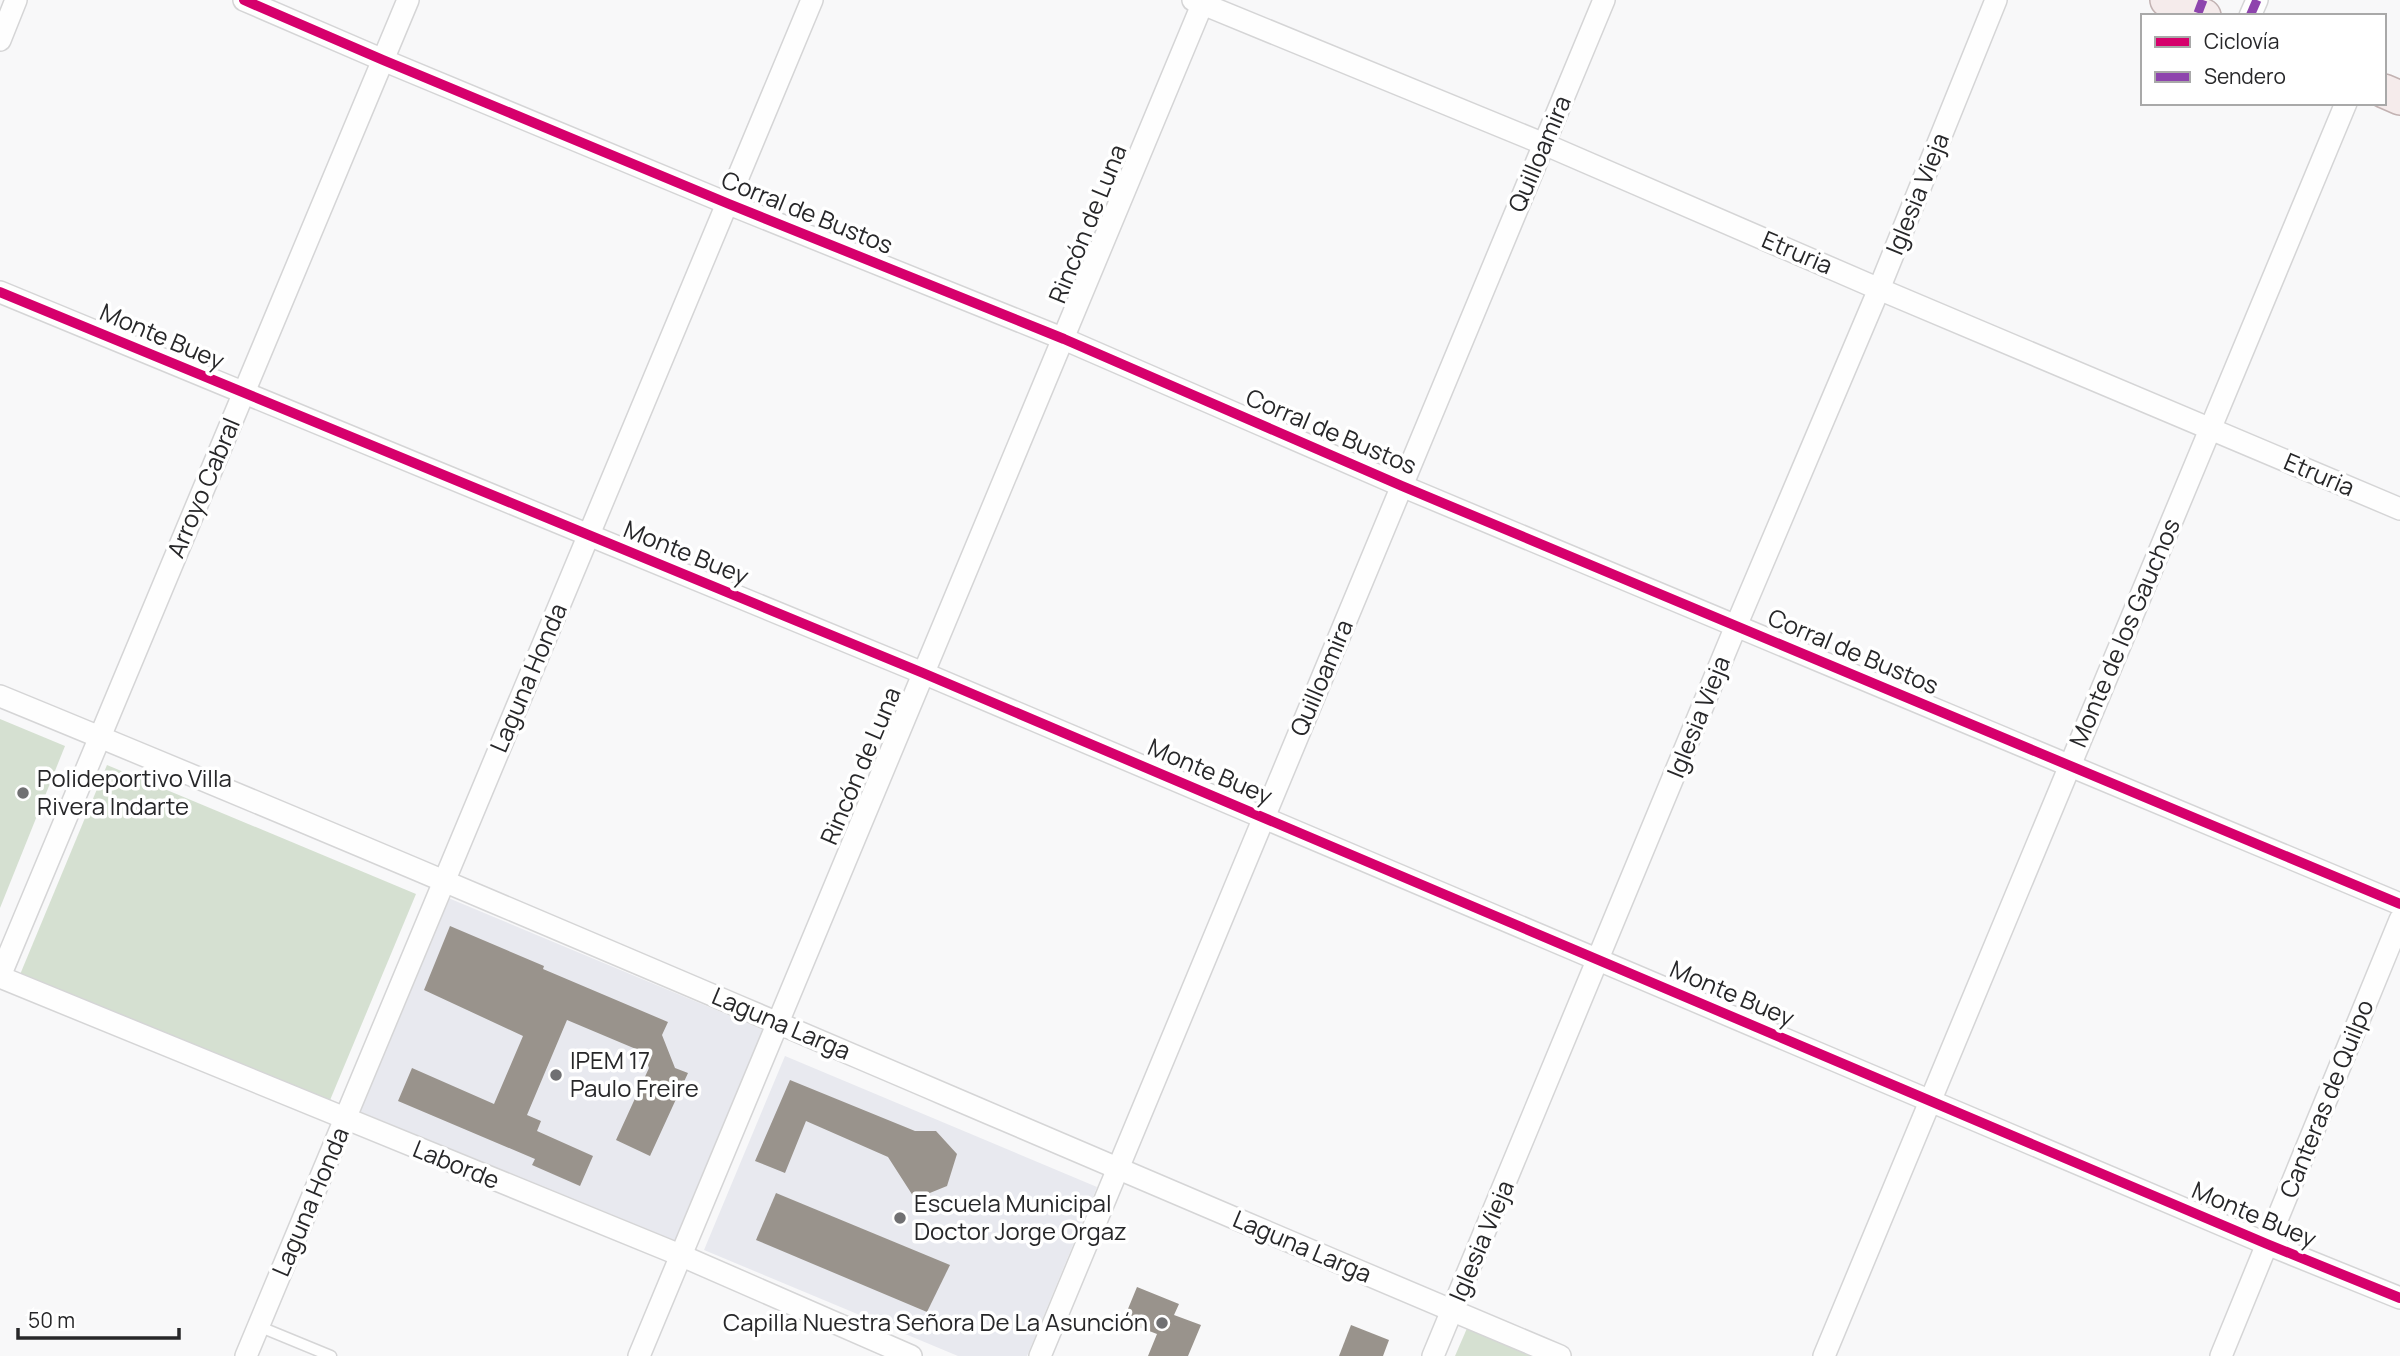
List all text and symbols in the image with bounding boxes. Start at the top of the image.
legend [2141,14,2386,105]
text: Ciclovía [2204,27,2279,55]
text: Sendero [2204,62,2286,90]
street label: Quilloamira [1499,90,1578,217]
street label: Iglesia Vieja [1877,128,1956,259]
street label: Rincón de Luna [1040,139,1133,308]
street label: Corral de Bustos [717,162,898,261]
street label: Etruria [1757,222,1838,281]
street label: Monte Buey [95,295,230,377]
street label: Corral de Bustos [1241,380,1422,481]
street label: Arroyo Cabral [158,412,247,562]
street label: Etruria [2279,444,2360,503]
street label: Monte Buey [619,512,754,592]
street label: Monte de los Gauchos [2060,513,2187,752]
street label: Laguna Honda [481,598,574,757]
street label: Corral de Bustos [1763,600,1944,701]
street label: Quilloamira [1281,614,1360,741]
street label: Iglesia Vieja [1658,651,1737,782]
street label: Rincón de Luna [812,682,908,849]
street label: Monte Buey [1143,730,1278,812]
place label: Polideportivo Villa Rivera Indarte [37,761,232,822]
marker: Polideportivo Villa Rivera Indarte [15,785,31,801]
street label: Monte Buey [1665,952,1800,1034]
street label: Laguna Larga [707,979,856,1067]
street label: Canteras de Quilpo [2271,994,2380,1202]
place label: IPEM 17 Paulo Freire [570,1043,699,1104]
marker: IPEM 17 Paulo Freire [548,1067,564,1083]
street label: Laguna Honda [263,1122,356,1281]
street label: Laborde [408,1131,505,1196]
street label: Monte Buey [2187,1173,2322,1255]
street label: Iglesia Vieja [1440,1175,1521,1306]
place label: Escuela Municipal Doctor Jorge Orgaz [914,1186,1127,1247]
street label: Laguna Larga [1228,1202,1377,1290]
marker: Escuela Municipal Doctor Jorge Orgaz [892,1210,908,1226]
scale bar [18,1296,178,1340]
place label: Capilla Nuestra Señora De La Asunción [723,1305,1148,1338]
text: 50 m [28,1306,75,1334]
marker: Capilla Nuestra Señora De La Asunción [1154,1315,1170,1331]

